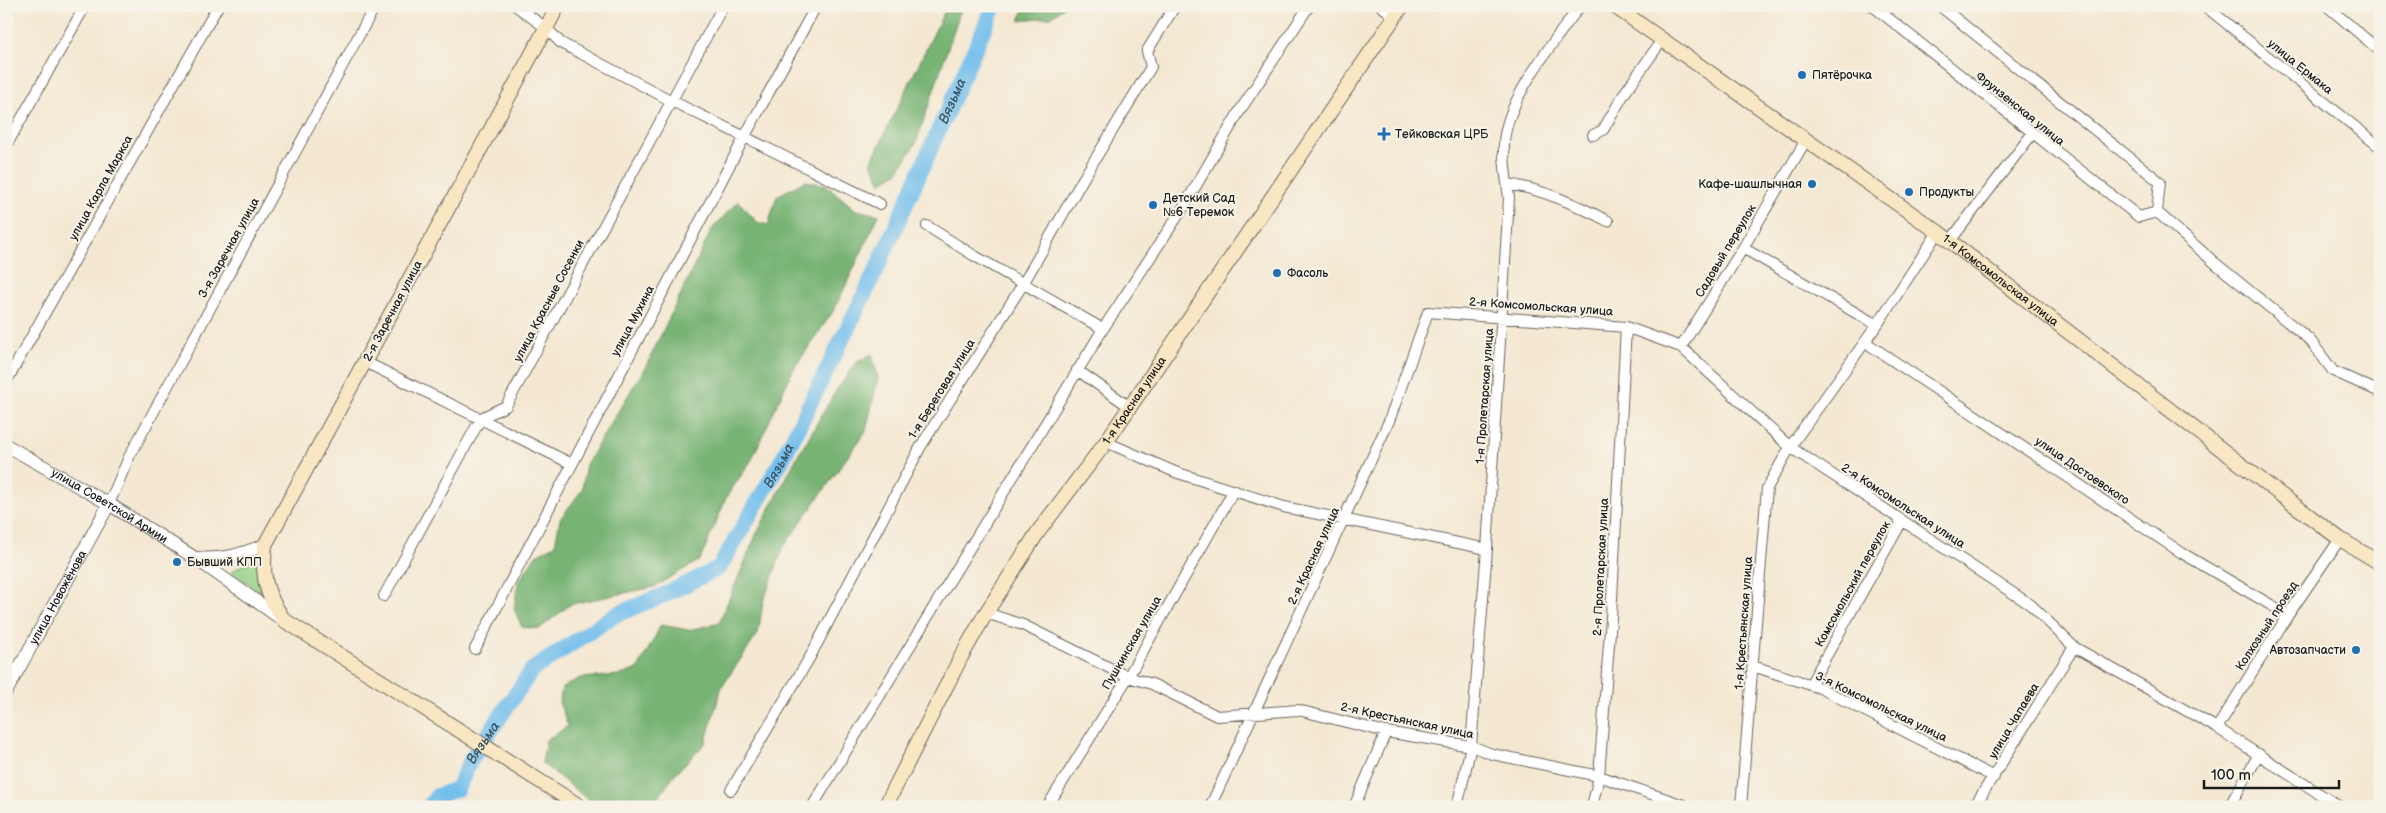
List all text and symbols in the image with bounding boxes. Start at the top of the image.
street label: улица Ермака [2264,36,2336,98]
place label: Пятёрочка [1812,68,1872,83]
marker: Пятёрочка [1796,69,1808,81]
street label: Фрунзенская улица [1973,69,2067,149]
water label: Вязьма [934,75,969,126]
marker: Тейковская ЦРБ [1377,127,1391,141]
place label: Тейковская ЦРБ [1395,127,1489,142]
street label: улица Карла Маркса [66,133,136,243]
place label: Кафе-шашлычная [1698,177,1802,192]
marker: Кафе-шашлычная [1806,178,1818,190]
place label: Продукты [1919,185,1974,200]
marker: Продукты [1903,186,1915,198]
place label: Детский Сад №6 Теремок [1163,191,1236,220]
street label: 3-я Заречная улица [195,195,263,301]
marker: Детский Сад №6 Теремок [1147,199,1159,211]
street label: Садовый переулок [1692,201,1760,300]
street label: 1-я Комсомольская улица [1940,231,2062,329]
street label: улица Красные Сосенки [510,237,588,365]
street label: 2-я Заречная улица [360,258,426,364]
place label: Фасоль [1287,266,1328,281]
marker: Фасоль [1271,267,1283,279]
street label: улица Мухина [608,283,658,359]
street label: 2-я Комсомольская улица [1468,294,1614,320]
street label: 1-я Пролетарская улица [1473,328,1497,464]
street label: 1-я Береговая улица [905,336,979,442]
street label: 1-я Красная улица [1099,353,1169,448]
street label: улица Достоевского [2032,434,2132,508]
water label: Вязьма [759,441,797,491]
street label: 2-я Комсомольская улица [1838,460,1968,552]
street label: улица Советской Армии [49,465,170,546]
street label: 2-я Пролетарская улица [1590,498,1612,636]
street label: 2-я Красная улица [1285,505,1343,607]
street label: Комсомольский переулок [1812,518,1894,650]
street label: улица Новожёнова [26,548,90,647]
place label: Бывший КПП [187,555,262,570]
marker: Бывший КПП [171,556,183,568]
street label: 1-я Крестьянская улица [1732,556,1756,690]
street label: Колхозный проезд [2233,578,2302,673]
street label: Пушкинская улица [1099,593,1165,693]
place label: Автозапчасти [2269,643,2346,658]
marker: Автозапчасти [2350,644,2362,656]
street label: 3-я Комсомольская улица [1813,669,1949,745]
street label: улица Чапаева [1986,680,2042,762]
street label: 2-я Крестьянская улица [1339,700,1475,742]
water label: Вязьма [462,718,503,766]
scale bar [2204,758,2338,790]
text: 100 m [2211,766,2251,785]

